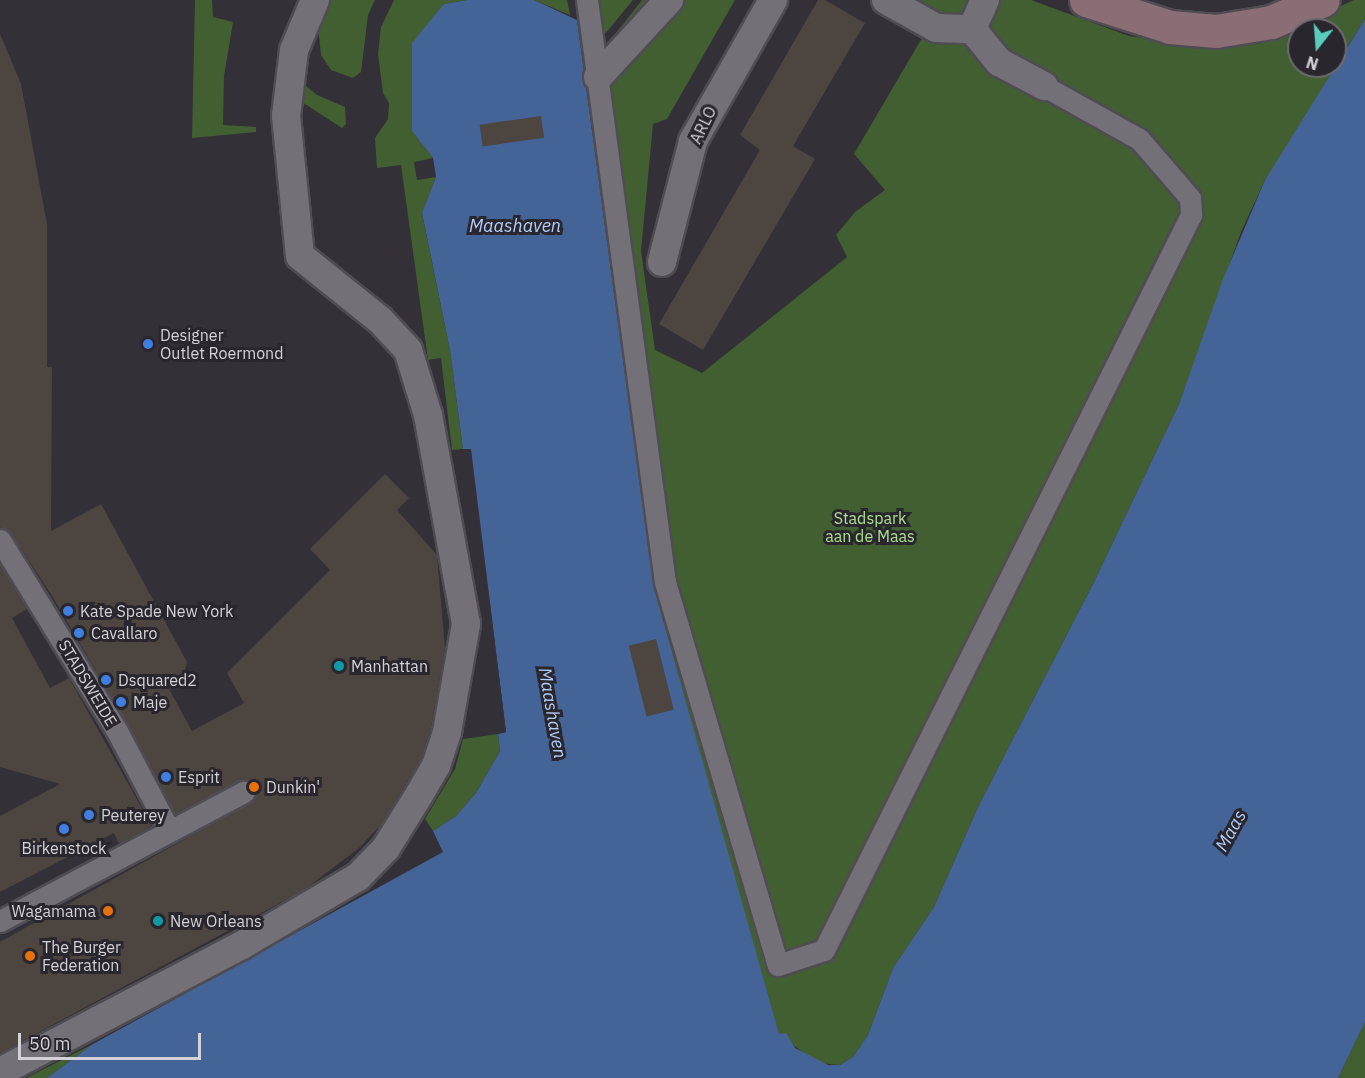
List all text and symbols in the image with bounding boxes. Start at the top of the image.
north arrow [1287,18,1347,78]
text: N [1304,52,1321,75]
street label: ARLO [686,103,720,147]
water label: Maashaven [469,215,561,237]
place label: Designer Outlet Roermond [160,325,283,363]
marker: Designer Outlet Roermond [141,337,155,351]
park label: Stadspark aan de Maas [825,508,915,546]
place label: Kate Spade New York [80,601,234,621]
marker: Kate Spade New York [61,604,75,618]
place label: Cavallaro [91,623,158,643]
marker: Cavallaro [72,626,86,640]
street label: STADSWEIDE [55,636,121,730]
place label: Manhattan [351,656,428,676]
marker: Manhattan [332,659,346,673]
water label: Maashaven [533,666,571,760]
place label: Dsquared2 [118,670,197,690]
marker: Dsquared2 [99,673,113,687]
place label: Maje [133,692,167,712]
marker: Maje [114,695,128,709]
place label: Esprit [178,767,220,787]
marker: Esprit [159,770,173,784]
place label: Dunkin' [266,777,320,797]
marker: Dunkin' [247,780,261,794]
place label: Peuterey [101,805,165,825]
water label: Maas [1211,807,1251,855]
marker: Peuterey [82,808,96,822]
marker: Birkenstock [57,822,71,836]
place label: Birkenstock [21,838,107,858]
place label: Wagamama [11,901,96,921]
marker: Wagamama [101,904,115,918]
place label: New Orleans [170,911,262,931]
marker: New Orleans [151,914,165,928]
place label: The Burger Federation [42,937,121,975]
marker: The Burger Federation [23,949,37,963]
scale bar [21,1021,204,1059]
text: 50 m [29,1032,71,1055]

